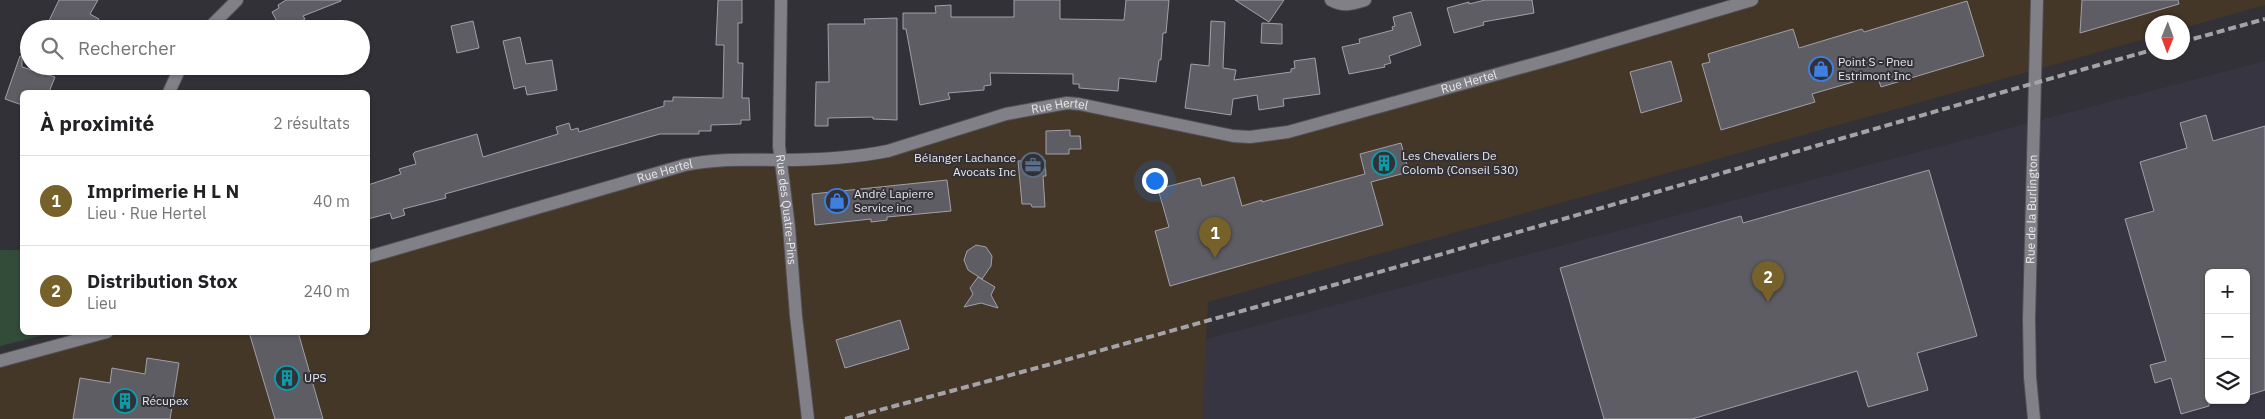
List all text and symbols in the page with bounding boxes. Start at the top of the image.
north arrow [2145,15,2190,60]
search box [20,20,370,75]
icon: search [38,34,66,62]
text: Rechercher [78,36,176,60]
place label: Point S - Pneu Estrimont Inc [1838,54,1913,83]
shop icon: Point S - Pneu Estrimont Inc [1808,56,1834,82]
street label: Rue Hertel [1439,67,1498,96]
street label: Rue Hertel [1030,95,1090,116]
text: À proximité [40,109,154,137]
text: 2 résultats [273,113,350,133]
place label: Les Chevaliers De Colomb (Conseil 530) [1402,148,1519,177]
place label: Bélanger Lachance Avocats Inc [914,150,1016,179]
building icon: Les Chevaliers De Colomb (Conseil 530) [1371,150,1397,176]
office icon: Bélanger Lachance Avocats Inc [1020,152,1046,178]
street label: Rue des Quatre-Pins [773,153,800,265]
street label: Rue de la Burlington [2022,154,2040,264]
street label: Rue Hertel [635,156,694,186]
your location [1142,168,1168,194]
text: Imprimerie H L N [87,179,239,203]
place label: André Lapierre Service inc [854,186,934,215]
shop icon: André Lapierre Service inc [824,188,850,214]
text: 1 [51,191,61,211]
text: 40 m [313,191,350,211]
text: Lieu · Rue Hertel [87,203,206,223]
pin: 1 [1199,217,1231,258]
pin: 2 [1752,261,1784,302]
text: Distribution Stox [87,269,238,293]
map controls [2205,269,2250,404]
button: + [2205,269,2250,314]
text: 2 [51,281,61,301]
text: 240 m [303,281,350,301]
text: Lieu [87,293,117,313]
button: − [2205,314,2250,359]
button: layers [2205,359,2250,404]
building icon: UPS [274,365,300,391]
place label: UPS [304,370,326,385]
building icon: Récupex [112,388,138,414]
place label: Récupex [142,393,188,408]

